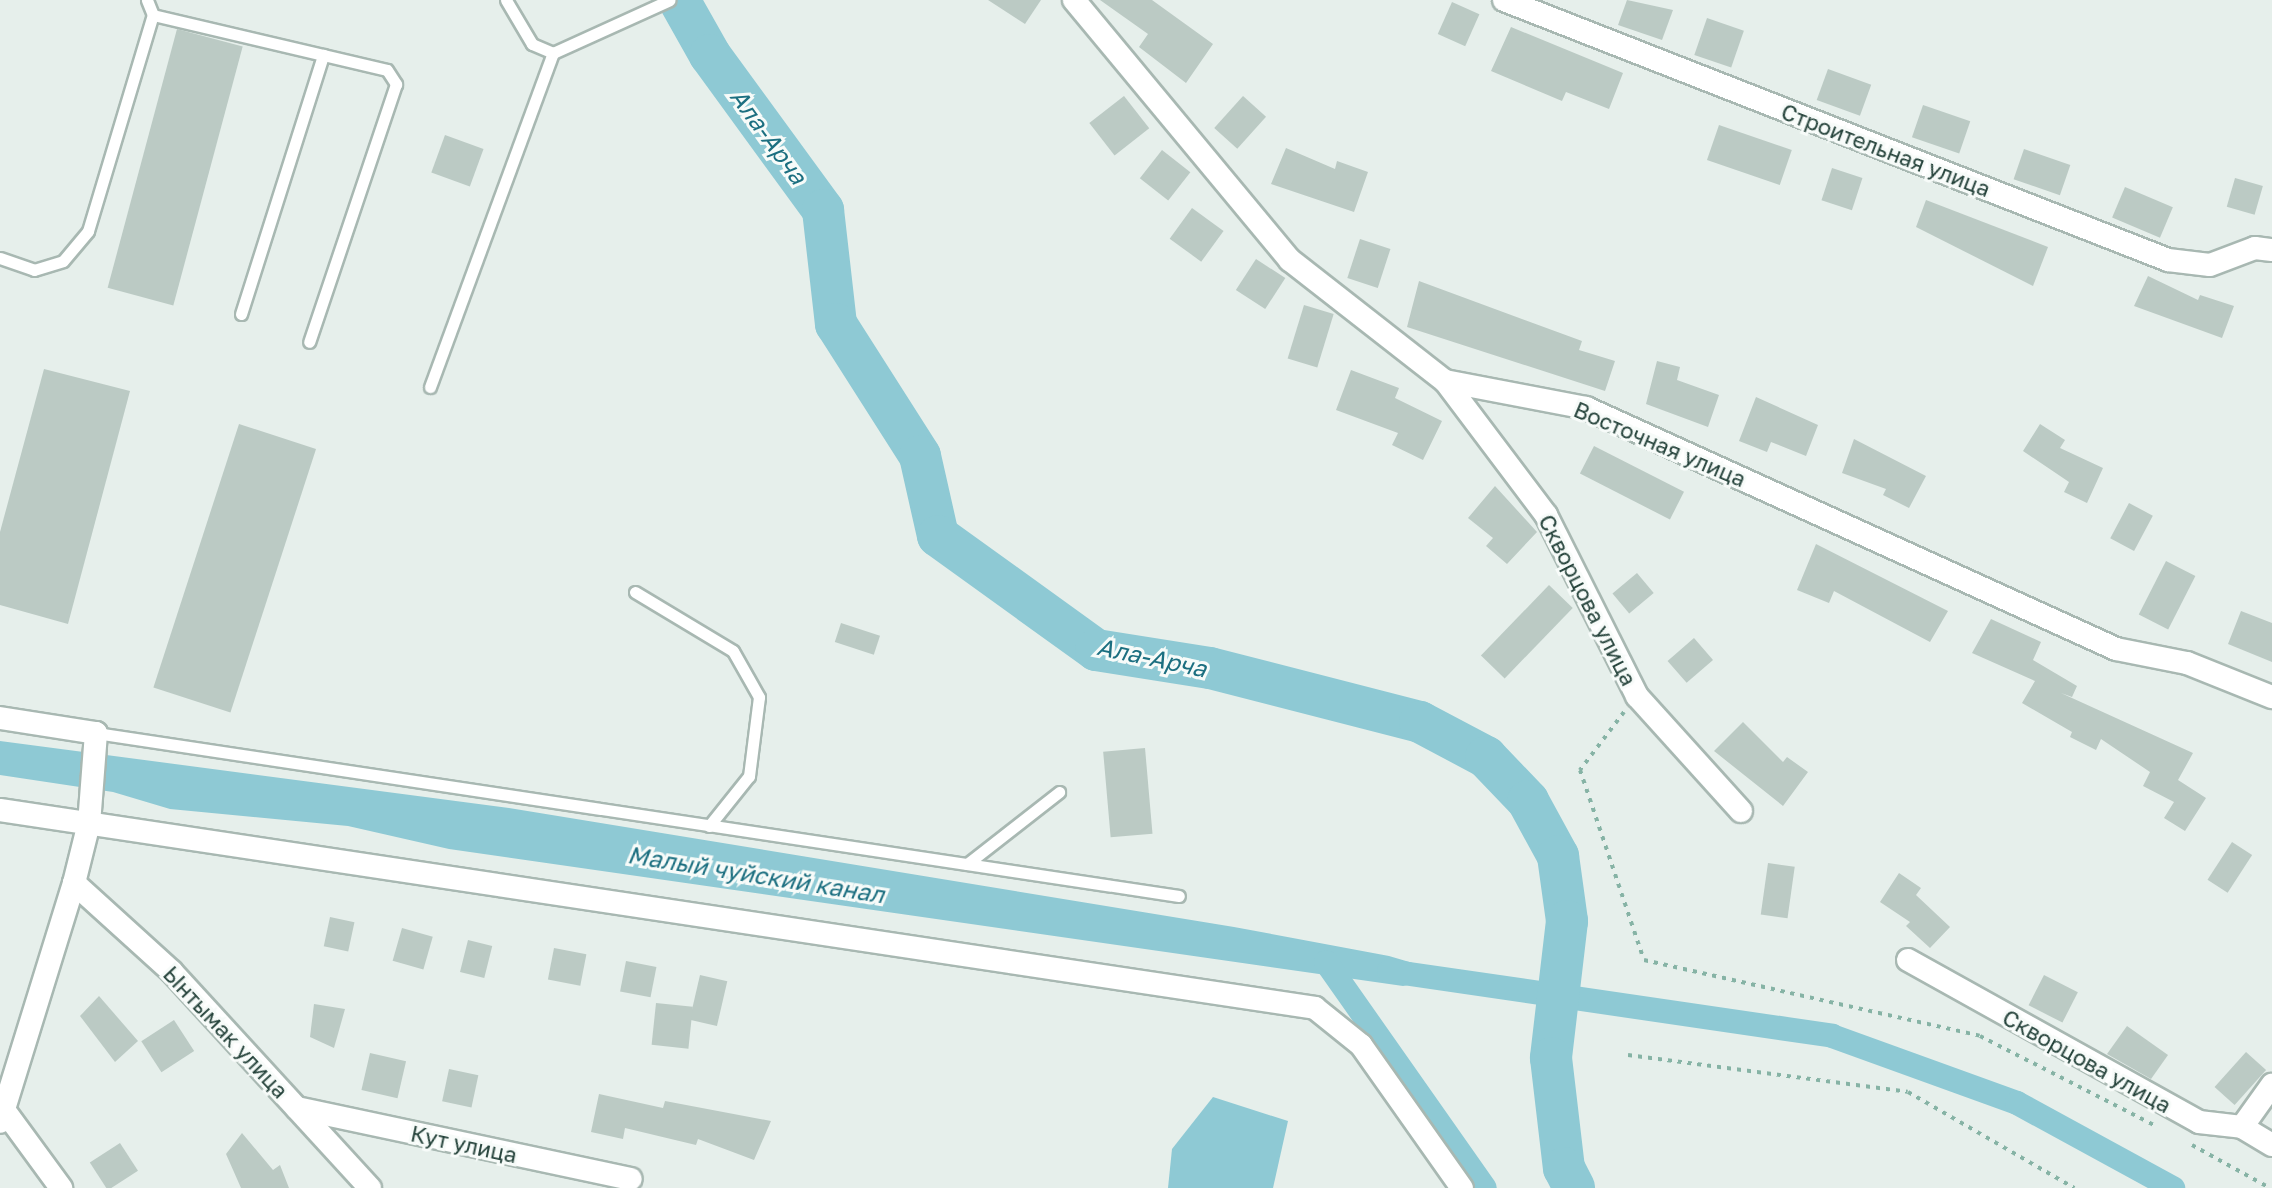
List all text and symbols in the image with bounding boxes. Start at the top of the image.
water label: Ала-Арча [725,83,813,189]
street label: Строительная улица [1778,98,1994,202]
street label: Восточная улица [1570,396,1750,492]
street label: Скворцова улица [1533,510,1643,690]
water label: Ала-Арча [1095,631,1209,683]
water label: Малый чуйский канал [626,839,886,909]
street label: Ынтымак улица [158,961,294,1103]
street label: Скворцова улица [1998,1004,2176,1118]
street label: Кут улица [408,1120,520,1168]

